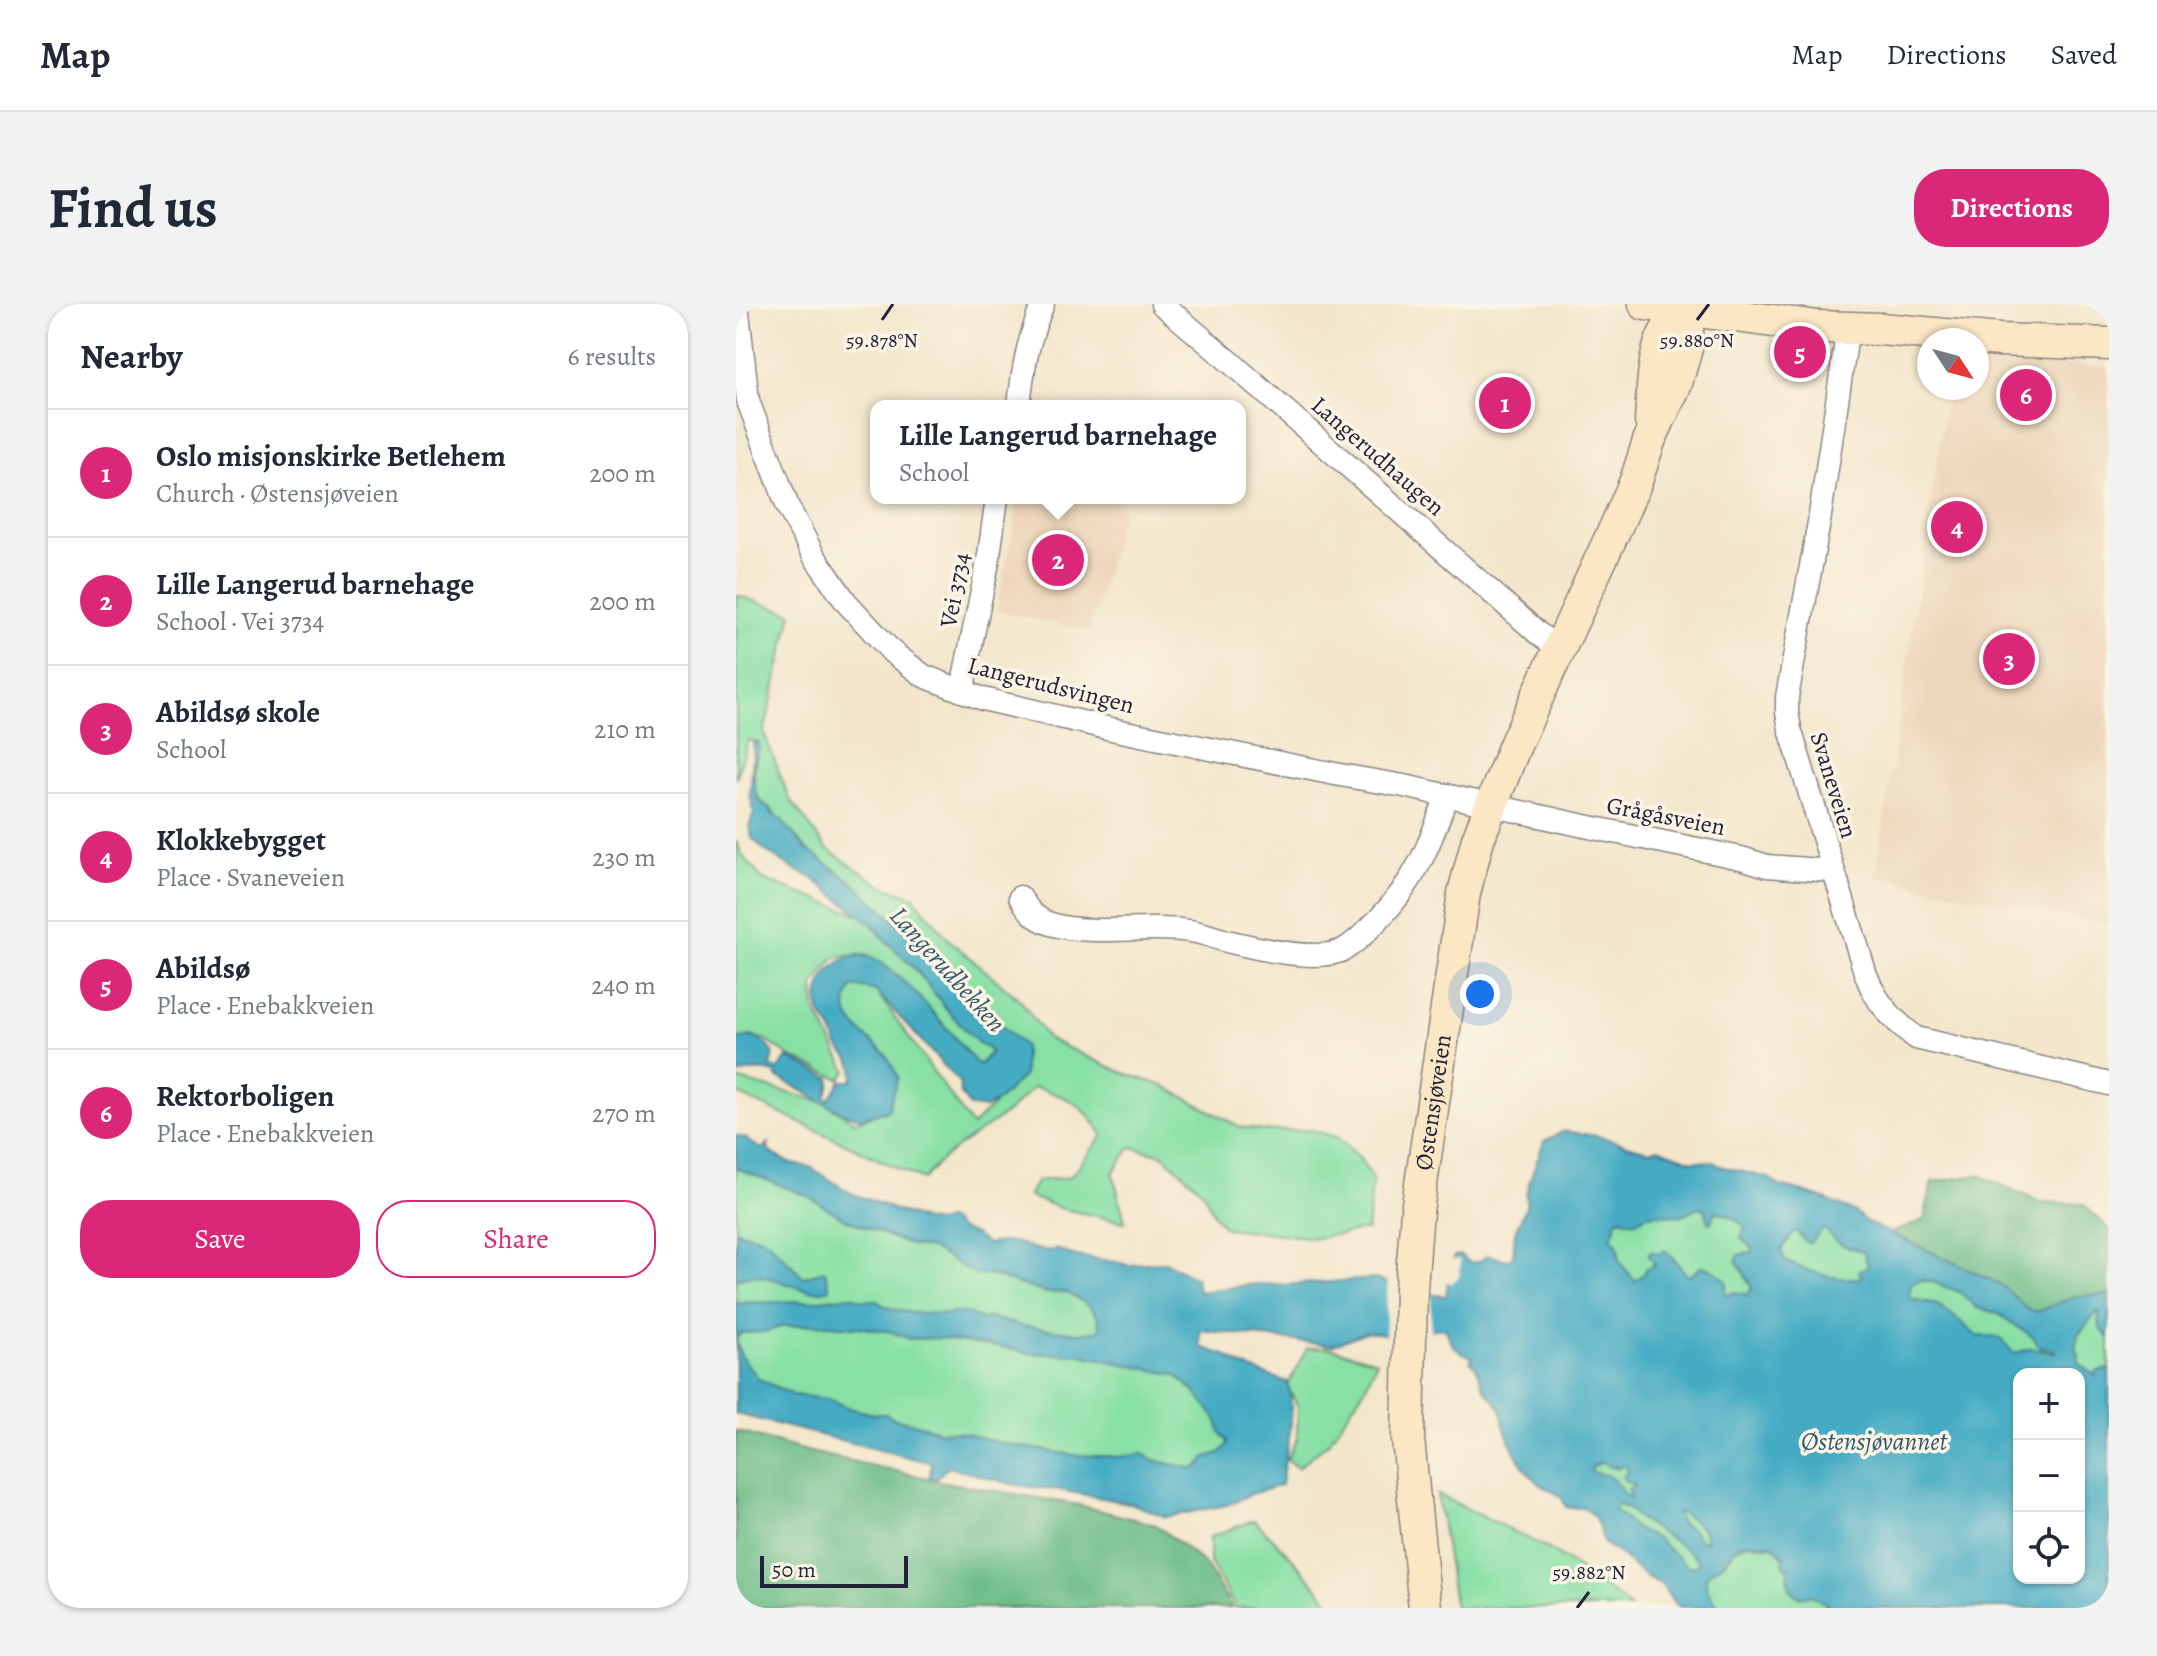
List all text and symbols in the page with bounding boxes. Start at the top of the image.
text: Map [40,29,110,81]
text: Map [1791,36,1842,74]
text: Directions [1886,36,2007,74]
text: Saved [2051,36,2117,74]
button: Directions [1914,169,2109,247]
text: Find us [48,170,218,246]
pin: 5 [1774,322,1826,382]
text: 59.878°N [846,327,918,354]
text: 59.880°N [1660,327,1734,354]
north arrow [1917,328,1989,400]
text: Nearby [80,333,183,380]
text: 6 results [568,339,656,374]
pin: 6 [2000,365,2052,425]
pin: 1 [1479,373,1531,433]
street label: Langerudhaugen [1304,389,1452,523]
popup [870,400,1246,504]
text: Lille Langerud barnehage [899,415,1217,455]
text: Oslo misjonskirke Betlehem [156,436,506,476]
text: School [899,455,969,490]
text: 1 [101,456,111,491]
text: 200 m [589,456,656,491]
text: Church · Østensjøveien [156,476,399,511]
pin: 4 [1931,497,1983,557]
pin: 2 [1032,530,1084,590]
street label: Vei 3734 [932,550,978,631]
text: Lille Langerud barnehage [156,564,474,604]
text: 2 [100,584,112,619]
text: 200 m [589,584,656,619]
text: School · Vei 3734 [156,604,324,639]
pin: 3 [1983,629,2035,689]
street label: Langerudsvingen [964,649,1138,721]
text: Abildsø skole [156,692,320,732]
text: 3 [100,712,112,747]
text: 210 m [594,712,656,747]
street label: Svaneveien [1803,728,1865,842]
text: School [156,732,226,767]
street label: Grågåsveien [1604,789,1728,843]
text: Klokkebygget [156,820,326,860]
text: 4 [100,840,112,875]
text: 230 m [592,840,656,875]
text: Place · Svaneveien [156,860,345,895]
water label: Langerudbekken [882,899,1014,1040]
text: Abildsø [156,948,250,988]
text: 5 [100,968,112,1003]
text: 240 m [591,968,656,1003]
your location [1460,974,1500,1014]
text: Place · Enebakkveien [156,988,374,1023]
street label: Østensjøveien [1407,1032,1459,1172]
text: Rektorboligen [156,1076,334,1116]
text: 6 [100,1096,112,1131]
text: 270 m [592,1096,656,1131]
text: Place · Enebakkveien [156,1116,374,1151]
button: Save [80,1200,360,1278]
button: Share [376,1200,656,1278]
map controls [2013,1368,2085,1584]
button: + [2013,1368,2085,1440]
water label: Østensjøvannet [1801,1424,1948,1459]
button: − [2013,1440,2085,1512]
button: locate [2013,1512,2085,1584]
scale bar [760,1552,908,1588]
text: 50 m [772,1555,816,1585]
text: 59.882°N [1552,1559,1626,1586]

